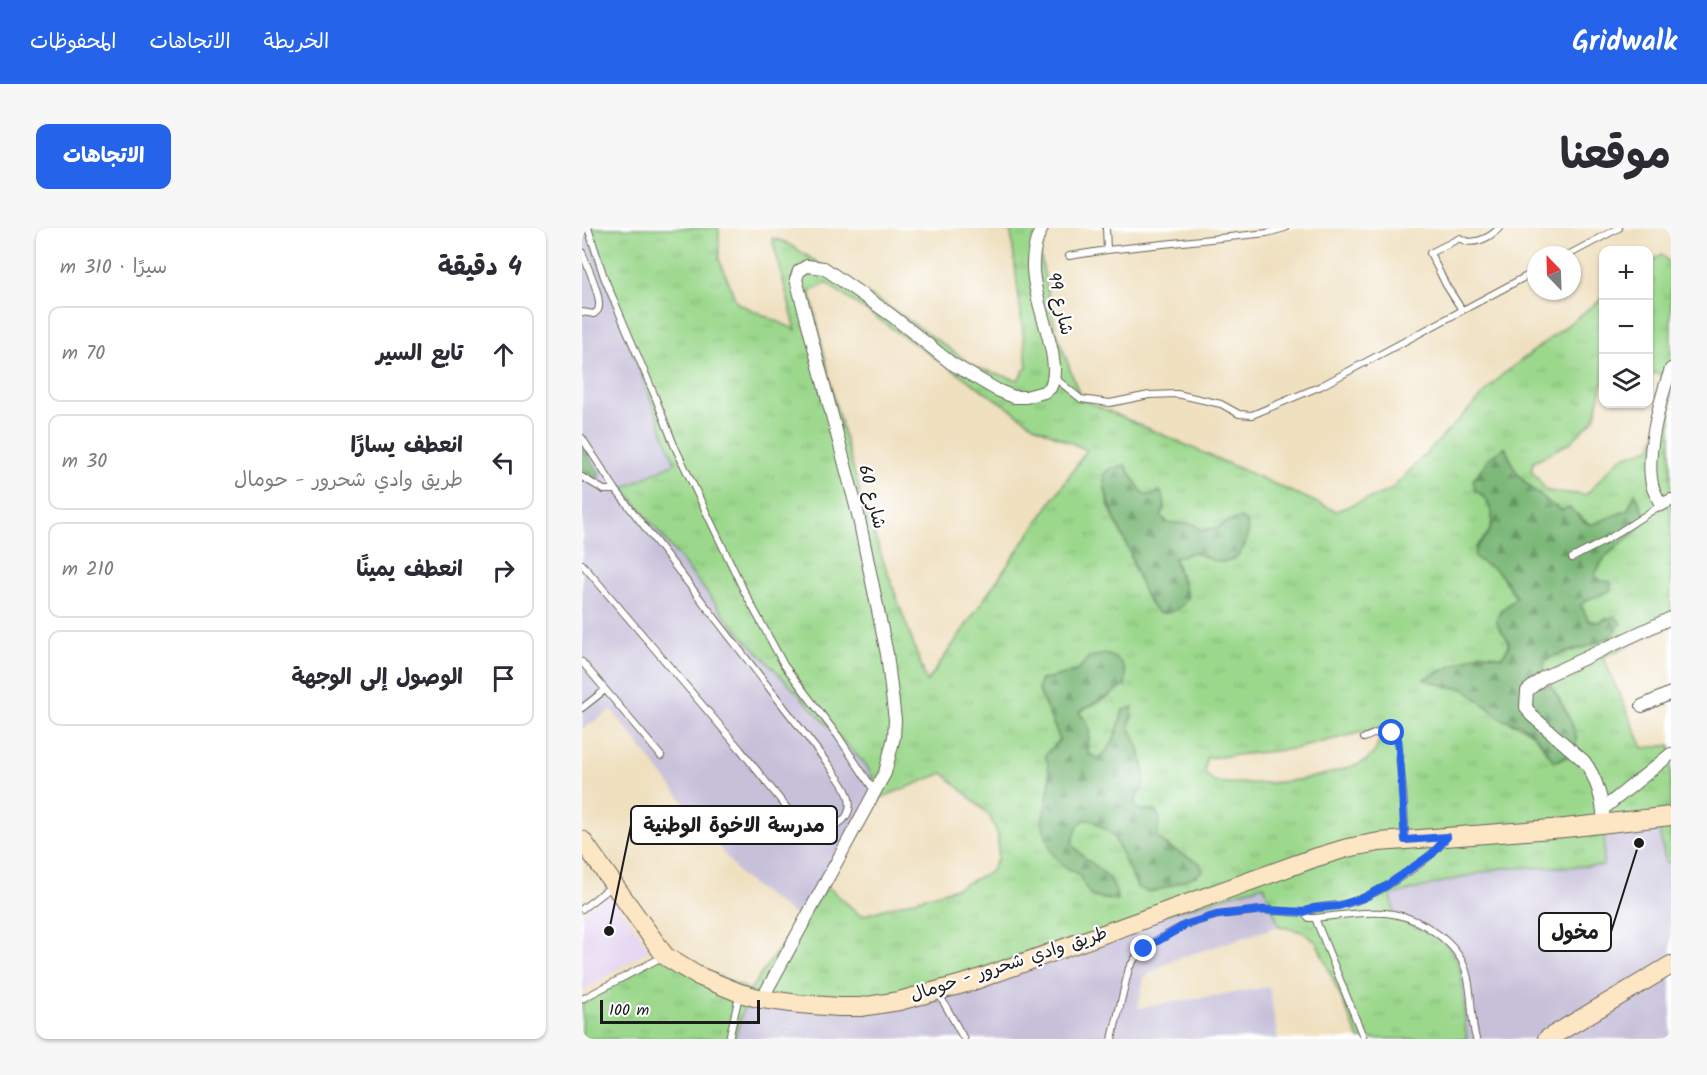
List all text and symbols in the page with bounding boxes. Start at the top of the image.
text: Gridwalk [1572,20,1677,65]
text: المحفوظات [30,26,116,59]
text: الاتجاهات [149,26,231,59]
text: الخريطة [264,26,329,59]
text: موقعنا [1560,123,1671,190]
button: الاتجاهات [36,124,171,189]
north arrow [1527,246,1581,300]
map controls [1599,246,1653,408]
button: + [1599,246,1653,300]
text: 4 دقيقة [438,247,522,289]
text: سيرًا · 310 m [60,252,167,284]
street label: شارع 99 [1038,270,1080,338]
button: − [1599,300,1653,354]
text: تابع السير [376,337,463,372]
text: 70 m [62,338,105,370]
icon: ahead [487,338,520,371]
button: layers [1599,354,1653,408]
text: انعطف يسارًا [351,429,463,464]
text: 30 m [62,446,107,478]
icon: left [487,446,520,479]
street label: شارع 60 [849,462,893,532]
text: طريق وادي شحرور - حومال [234,465,463,497]
text: انعطف يمينًا [356,553,463,588]
text: 210 m [62,554,114,586]
icon: right [487,554,520,587]
text: الوصول إلى الوجهة [291,661,463,696]
icon: arrive [487,662,520,695]
route start [1378,719,1404,745]
callout: مدرسة الاخوة الوطنية [631,806,837,844]
text: مدرسة الاخوة الوطنية [643,811,825,843]
callout: مخول [1539,913,1611,951]
text: مخول [1551,918,1599,950]
street label: طريق وادي شحرور - حومال [907,919,1111,1011]
route end [1130,935,1156,961]
scale bar [600,997,760,1024]
text: 100 m [609,998,649,1023]

